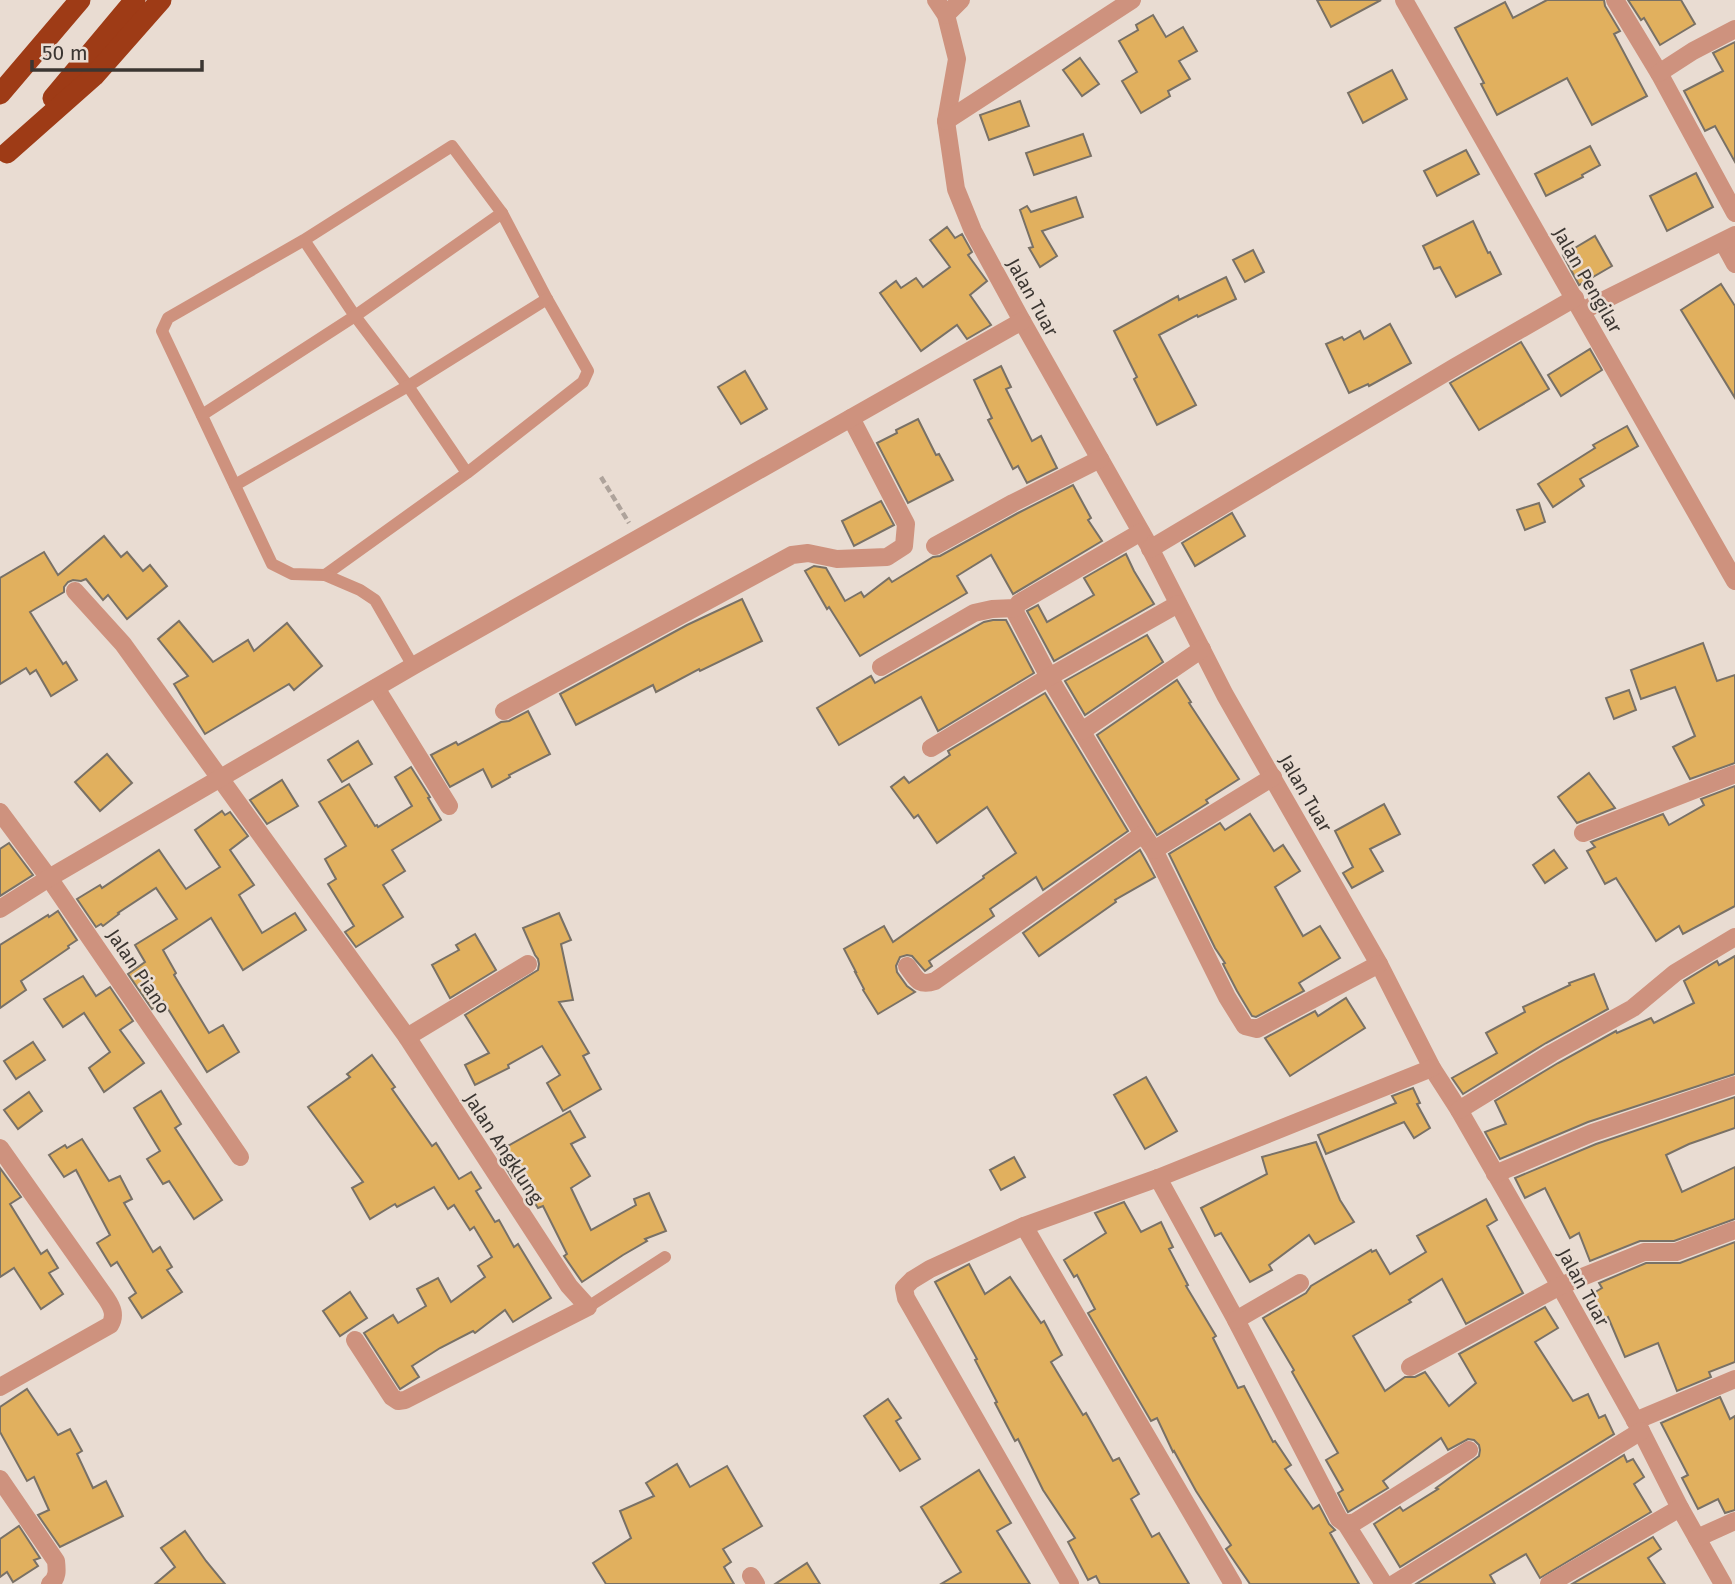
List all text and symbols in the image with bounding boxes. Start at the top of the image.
scale bar [32,28,201,72]
text: 50 m [42,40,88,66]
street label: Jalan Pengilar [1548,223,1627,338]
street label: Jalan Tuar [1002,254,1064,341]
street label: Jalan Tuar [1274,750,1337,837]
street label: Jalan Piano [102,925,175,1018]
street label: Jalan Angklung [459,1089,548,1208]
street label: Jalan Tuar [1553,1244,1615,1331]

